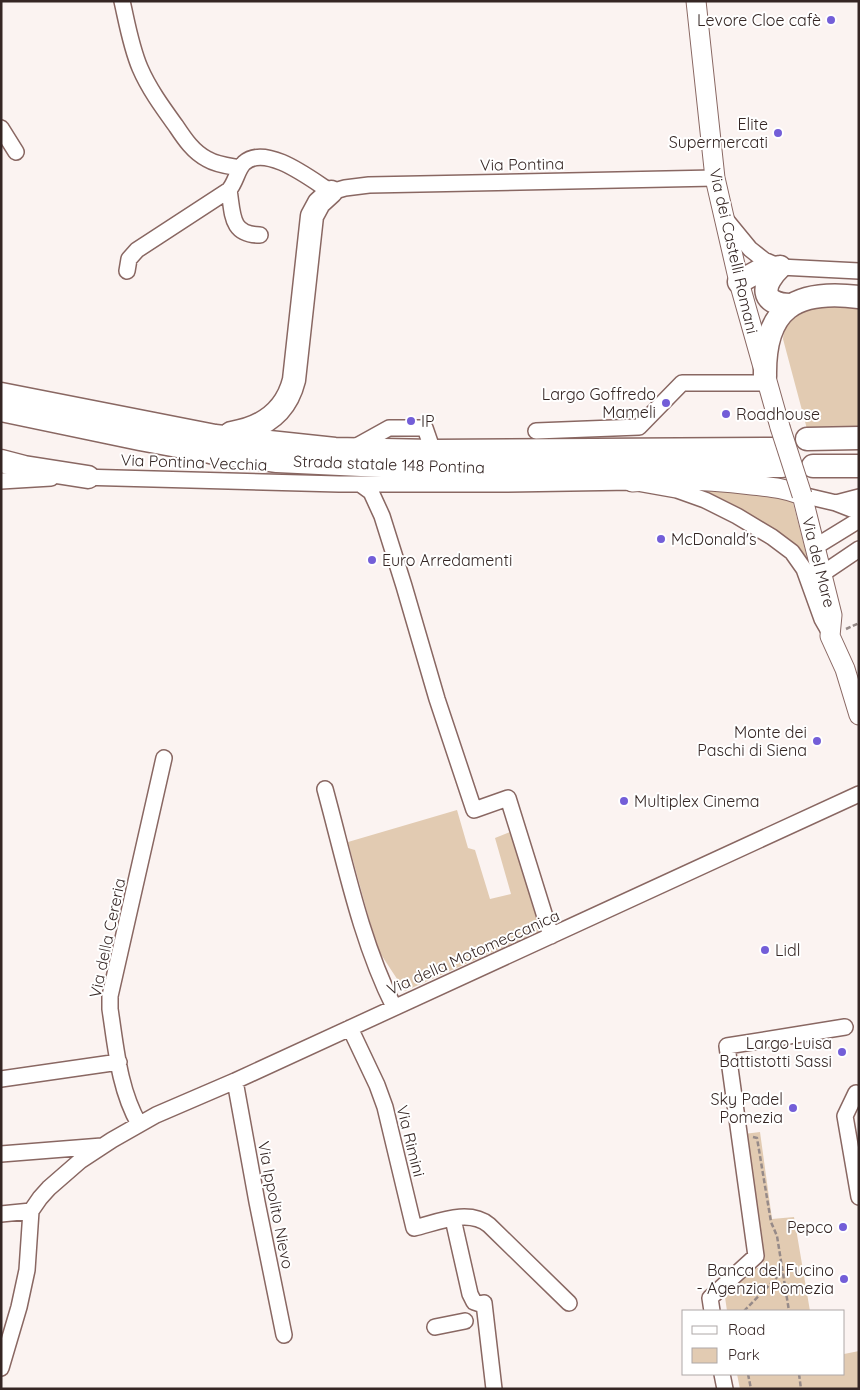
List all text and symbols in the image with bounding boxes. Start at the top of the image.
place label: Levore Cloe cafè [697,10,821,30]
marker: Levore Cloe cafè [825,14,837,26]
place label: Elite Supermercati [669,114,768,152]
marker: Elite Supermercati [772,127,784,139]
street label: Via Pontina [480,153,564,175]
street label: Via dei Castelli Romani [705,166,763,336]
place label: Largo Goffredo Mameli [542,384,656,422]
marker: Largo Goffredo Mameli [660,397,672,409]
place label: Roadhouse [736,404,820,424]
marker: Roadhouse [720,408,732,420]
place label: IP [421,411,435,431]
marker: IP [405,415,417,427]
street label: Via Pontina Vecchia [120,449,268,475]
street label: Strada statale 148 Pontina [293,451,485,477]
street label: Via del Mare [798,515,840,609]
place label: McDonald's [671,529,757,549]
marker: McDonald's [655,533,667,545]
place label: Euro Arredamenti [382,550,512,570]
marker: Euro Arredamenti [366,554,378,566]
place label: Monte dei Paschi di Siena [697,722,807,760]
marker: Monte dei Paschi di Siena [811,735,823,747]
place label: Multiplex Cinema [634,791,760,811]
marker: Multiplex Cinema [618,795,630,807]
street label: Via della Cereria [85,876,129,1000]
street label: Via della Motomeccanica [384,905,562,999]
place label: Lidl [775,940,800,960]
marker: Lidl [759,944,771,956]
place label: Largo Luisa Battistotti Sassi [719,1033,832,1071]
marker: Largo Luisa Battistotti Sassi [836,1046,848,1058]
place label: Sky Padel Pomezia [710,1089,783,1127]
marker: Sky Padel Pomezia [787,1102,799,1114]
street label: Via Rimini [392,1103,430,1179]
street label: Via Ippolito Nievo [254,1139,298,1271]
place label: Pepco [787,1217,833,1237]
marker: Pepco [837,1221,849,1233]
place label: Banca del Fucino - Agenzia Pomezia [696,1260,834,1298]
marker: Banca del Fucino - Agenzia Pomezia [838,1273,850,1285]
legend [682,1310,845,1375]
text: Road [728,1320,765,1339]
text: Park [728,1345,760,1364]

